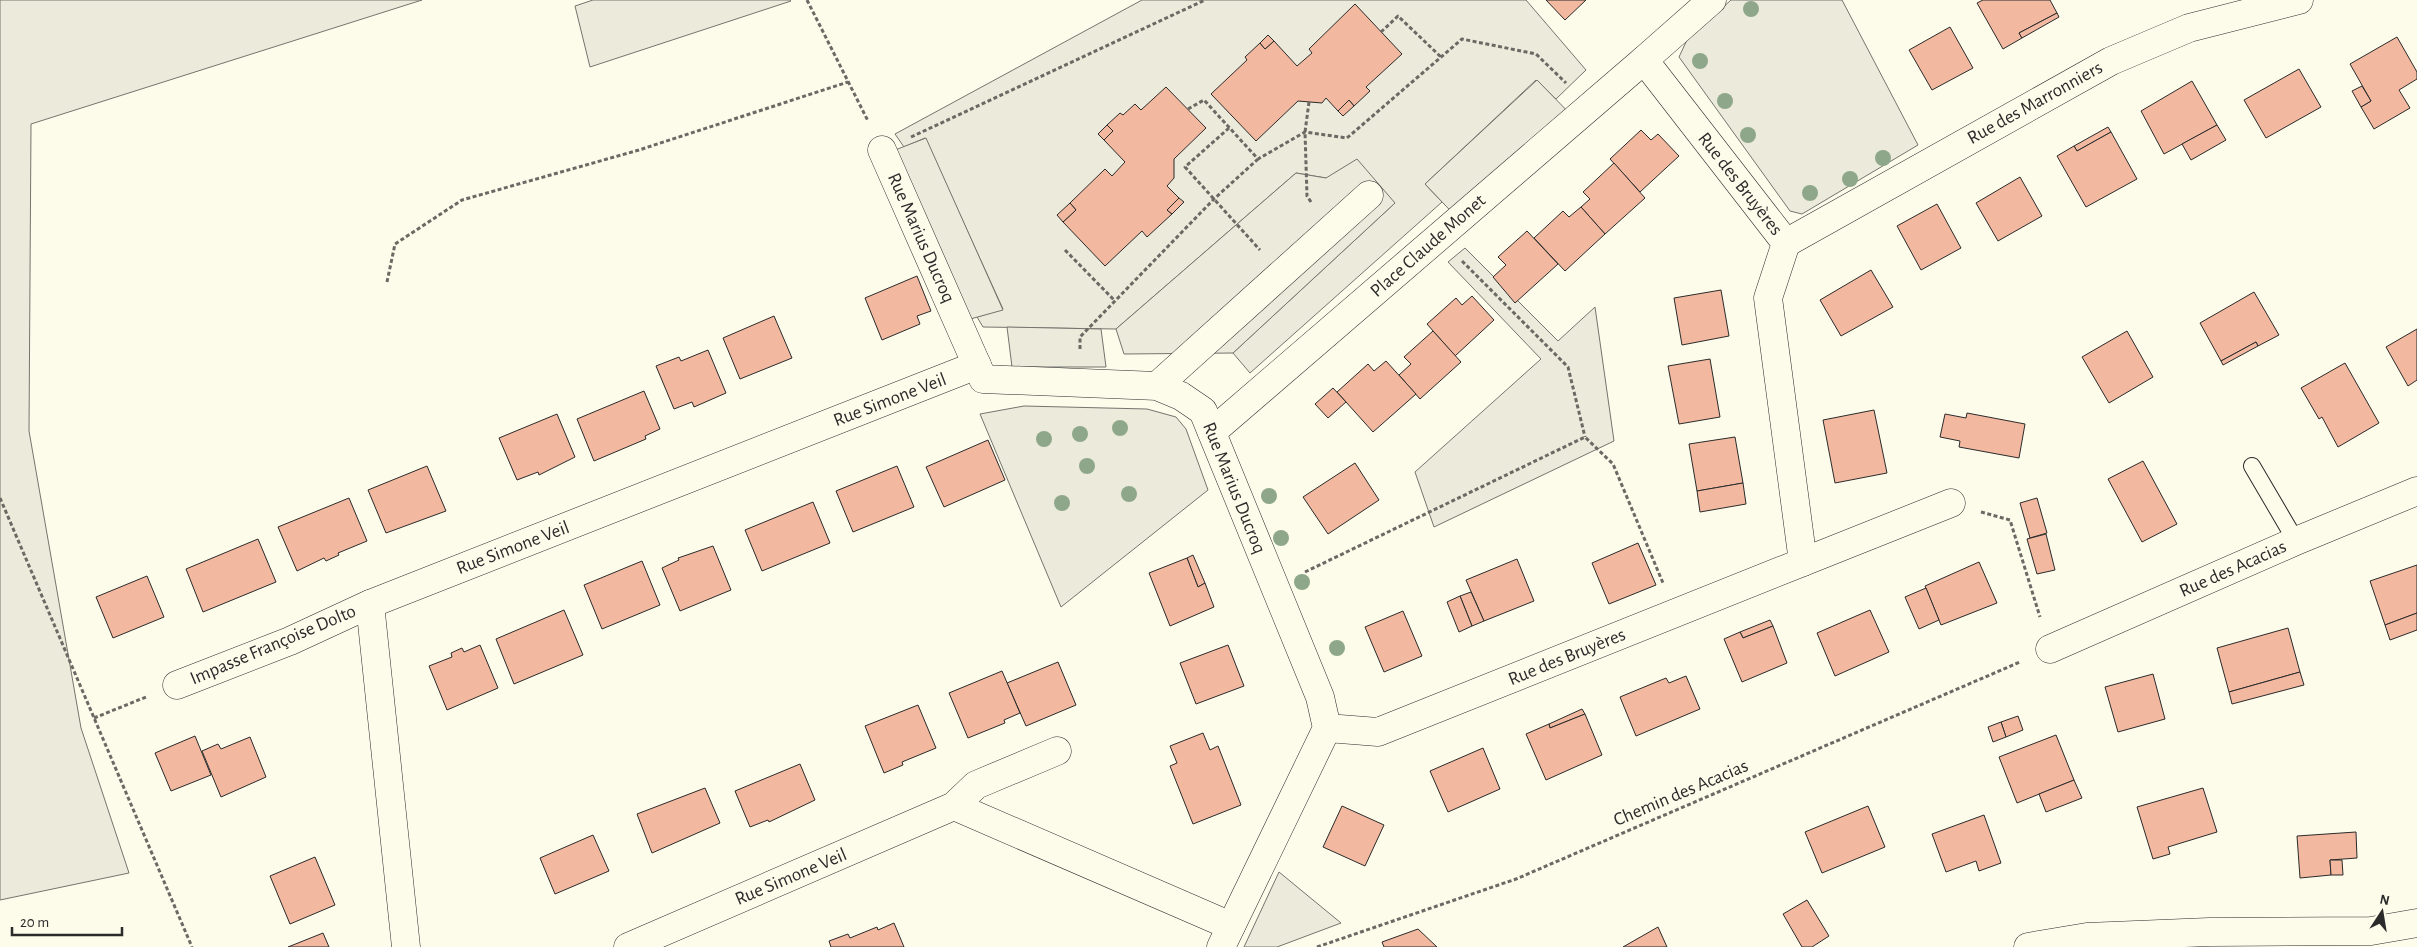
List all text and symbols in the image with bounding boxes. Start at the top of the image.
street label: Rue des Marronniers [1964,58,2106,148]
street label: Rue des Bruyères [1694,129,1786,239]
street label: Rue Marius Ducroq [884,170,958,306]
street label: Place Claude Monet [1367,191,1489,301]
street label: Rue Simone Veil [831,370,949,430]
street label: Rue Marius Ducroq [1199,420,1269,556]
street label: Rue Simone Veil [454,518,572,578]
street label: Rue des Acacias [2177,537,2289,601]
street label: Impasse Françoise Dolto [187,601,359,689]
street label: Rue des Bruyères [1506,625,1628,689]
street label: Chemin des Acacias [1611,756,1751,830]
street label: Rue Simone Veil [732,845,850,909]
north arrow [2357,887,2407,937]
text: N [2378,892,2391,908]
scale bar [12,904,122,936]
text: 20 m [20,915,49,930]

